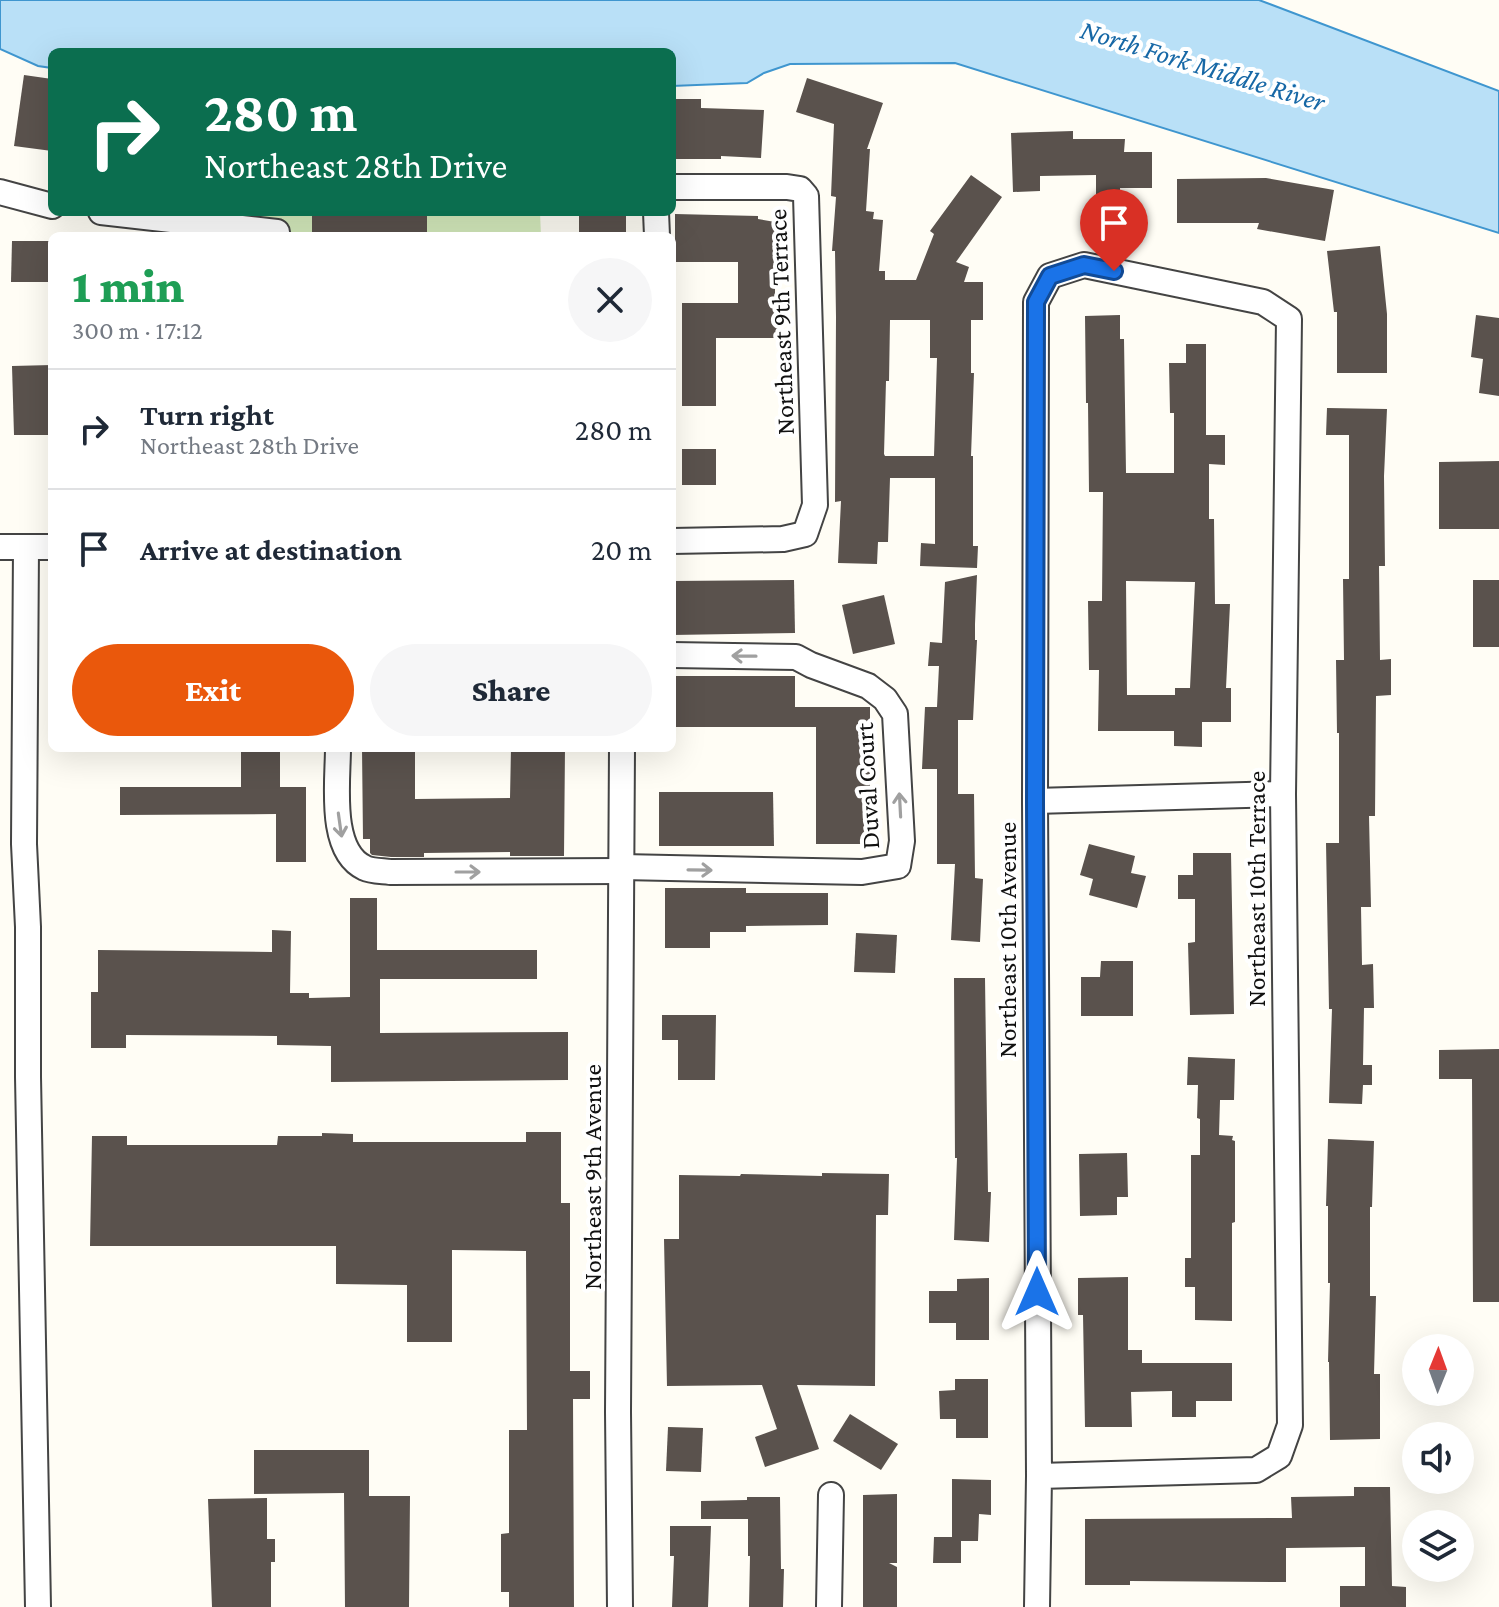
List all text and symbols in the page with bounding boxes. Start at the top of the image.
water label: North Fork Middle River [1077,14,1330,118]
icon: right [72,80,176,184]
text: 280 m [204,81,357,143]
text: Northeast 28th Drive [204,146,507,186]
pin [1080,189,1148,271]
icon: arrive [1092,201,1136,245]
street label: Northeast 9th Terrace [763,208,800,435]
button: close [568,258,652,342]
text: 1 min [72,259,184,312]
text: 300 m · 17:12 [72,316,203,345]
text: Turn right [140,398,274,431]
icon: right [72,407,116,451]
text: 280 m [575,413,652,446]
text: Northeast 28th Drive [140,431,359,460]
icon: arrive [72,527,116,571]
text: Arrive at destination [140,533,402,566]
text: 20 m [591,533,652,566]
button: Exit [72,644,354,736]
button: Share [370,644,652,736]
one-way arrow [731,648,758,664]
street label: Duval Court [850,722,885,850]
street label: Northeast 10th Terrace [1242,771,1271,1007]
one-way arrow [893,792,908,819]
one-way arrow [333,812,348,838]
street label: Northeast 10th Avenue [993,822,1022,1058]
one-way arrow [686,862,713,878]
one-way arrow [454,864,481,880]
street label: Northeast 9th Avenue [578,1064,607,1290]
position arrow [995,1250,1079,1334]
north arrow [1402,1334,1474,1406]
map controls [1402,1334,1474,1582]
button: sound [1402,1422,1474,1494]
button: layers [1402,1510,1474,1582]

